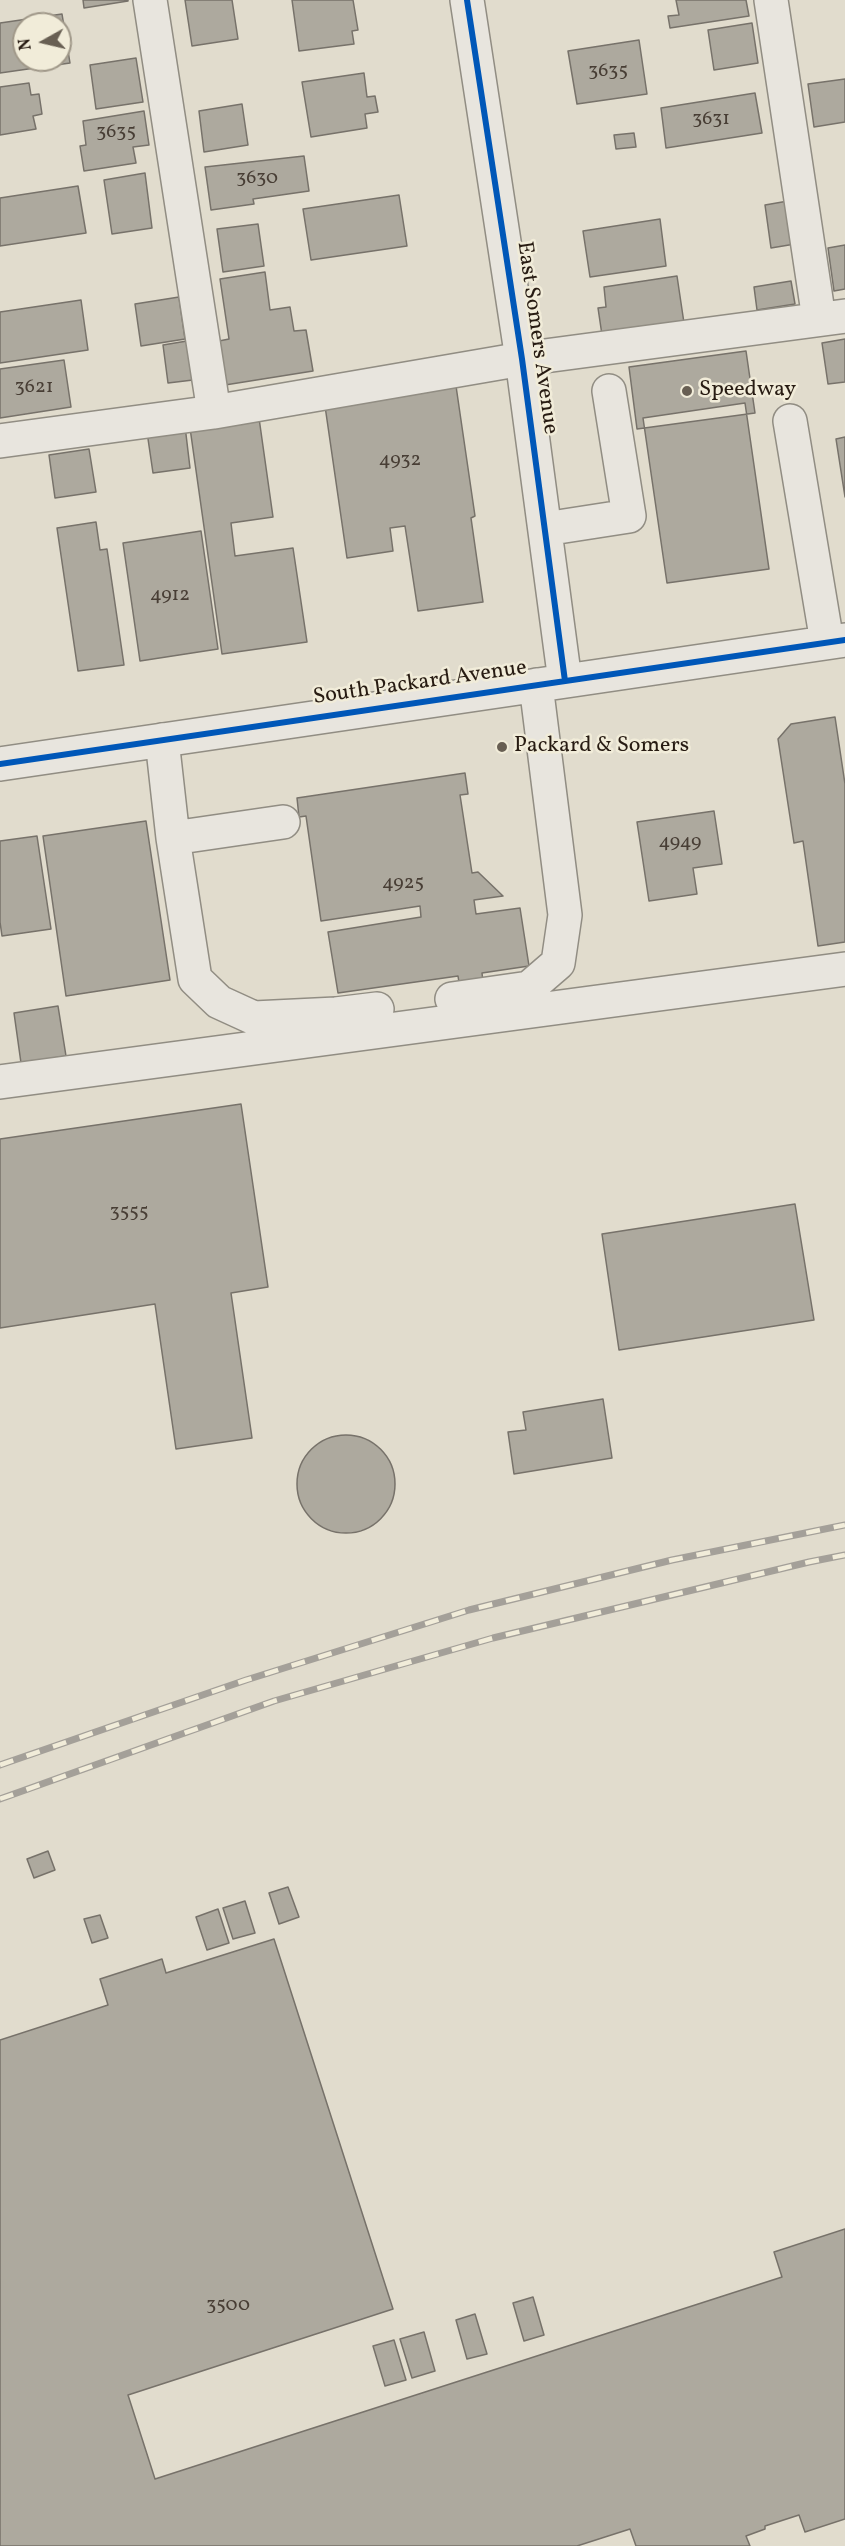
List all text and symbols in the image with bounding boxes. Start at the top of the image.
north arrow [12,12,72,72]
text: N [14,37,38,52]
house number: 3635 [588,60,628,84]
house number: 3631 [692,108,730,132]
house number: 3635 [96,121,136,145]
house number: 3630 [236,167,278,191]
street label: East Somers Avenue [509,240,563,436]
house number: 3621 [15,376,53,400]
place label: Speedway [699,378,796,404]
marker: Speedway [680,384,694,398]
house number: 4932 [379,449,421,473]
house number: 4912 [150,584,190,608]
street label: South Packard Avenue [311,656,529,712]
place label: Packard & Somers [514,734,689,760]
marker: Packard & Somers [495,740,509,754]
house number: 4949 [659,831,701,855]
house number: 4925 [382,872,424,896]
house number: 3555 [109,1201,149,1225]
house number: 3500 [206,2294,250,2318]

